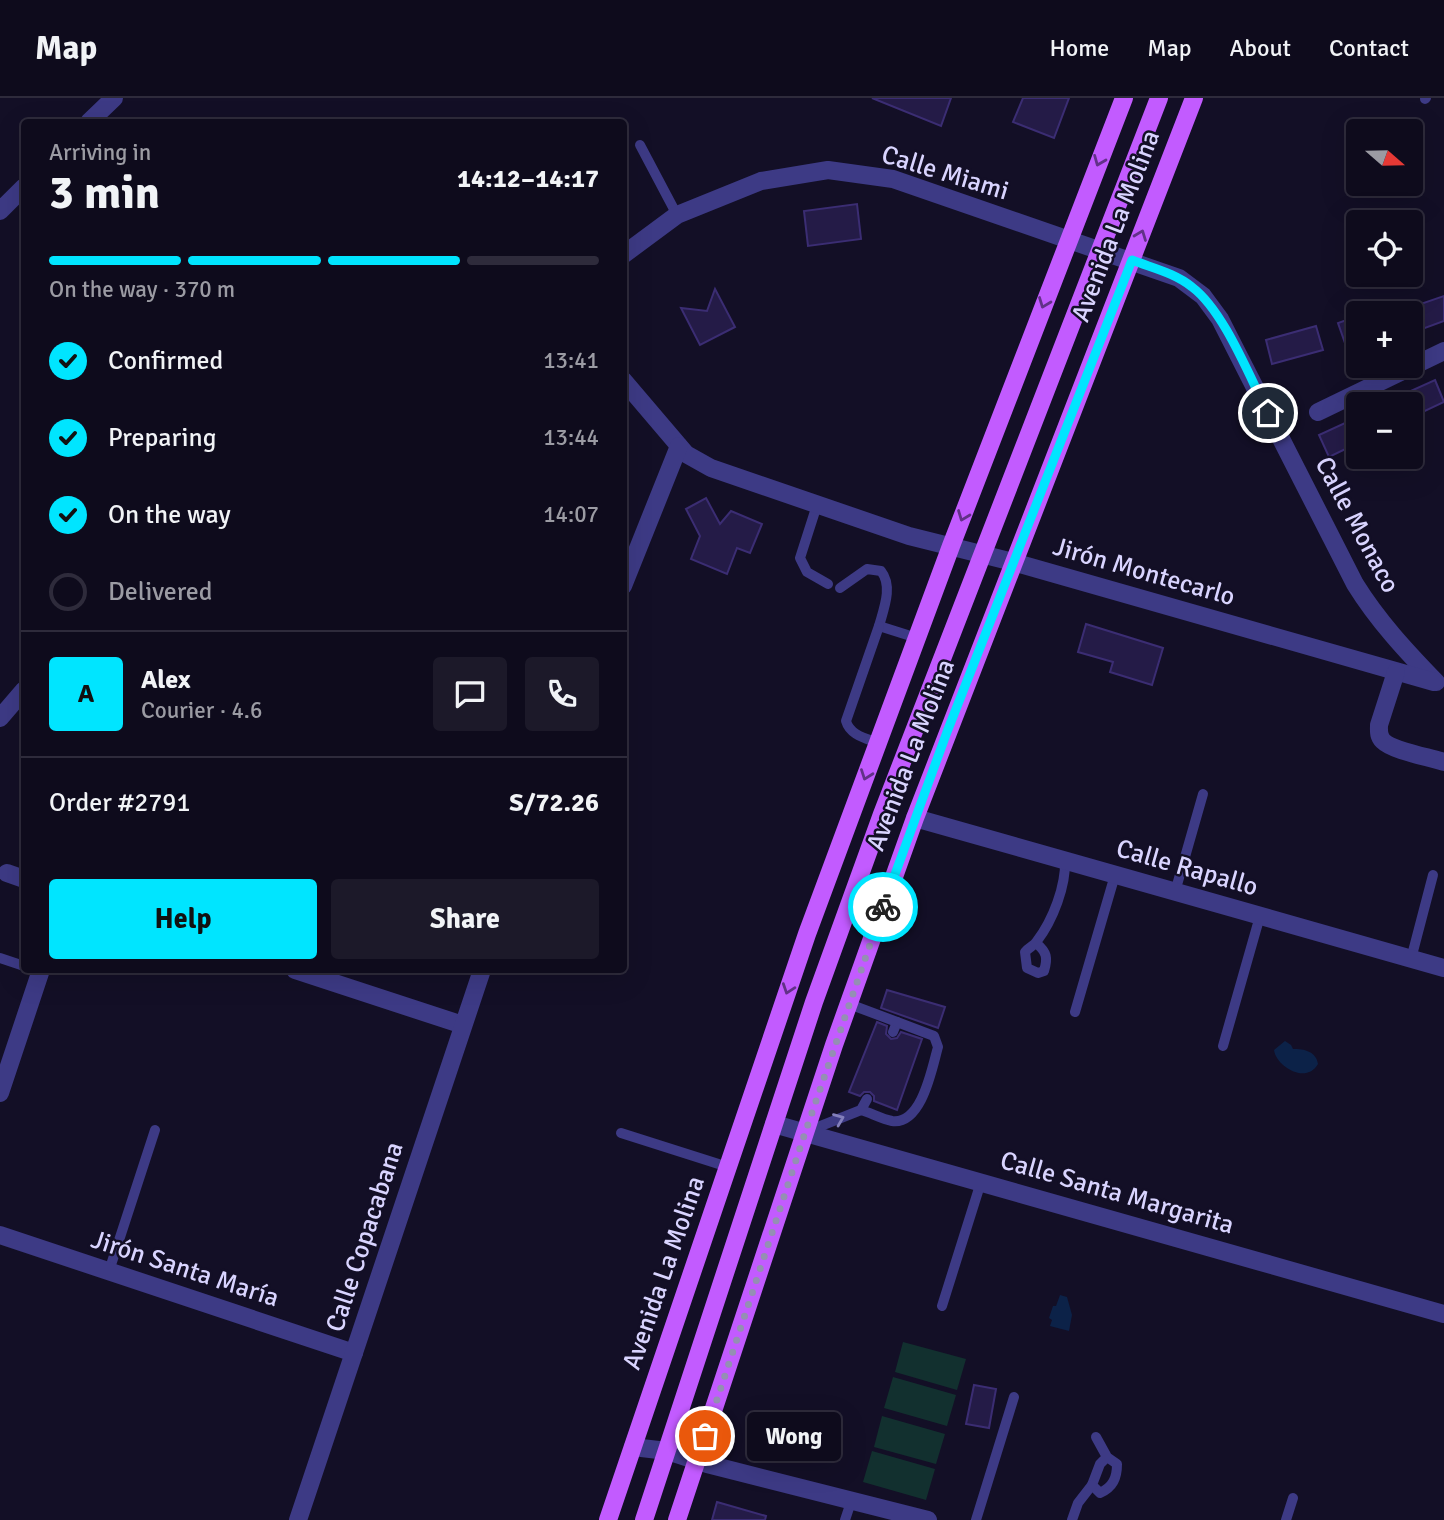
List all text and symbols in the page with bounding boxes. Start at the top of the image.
text: Map [35,28,97,69]
text: Home [1049,33,1109,63]
text: Map [1147,33,1192,63]
text: About [1230,33,1291,63]
text: Contact [1329,33,1409,63]
north arrow [1346,119,1423,196]
map controls [1346,119,1423,469]
street label: Avenida La Molina [1065,126,1167,326]
text: Arriving in [49,138,151,167]
street label: Calle Miami [878,139,1012,207]
one-way arrow [1093,155,1107,167]
text: 14:12–14:17 [457,163,599,195]
text: 3 min [49,165,160,221]
button: locate [1346,210,1423,287]
one-way arrow [1133,229,1147,241]
text: On the way · 370 m [49,275,235,304]
one-way arrow [1038,297,1052,309]
button: + [1346,301,1423,378]
icon: check [49,342,87,380]
text: Confirmed [108,345,223,377]
text: 13:41 [543,346,599,375]
pin [1238,383,1298,443]
button: − [1346,392,1423,469]
icon: home [1249,394,1287,432]
icon: check [49,419,87,457]
text: Preparing [108,422,216,454]
text: 13:44 [543,423,599,452]
street label: Calle Monaco [1308,451,1406,599]
icon: check [49,496,87,534]
text: On the way [108,499,231,531]
text: 14:07 [543,500,599,529]
one-way arrow [957,509,971,521]
street label: Jirón Montecarlo [1049,531,1239,613]
text: Delivered [108,576,213,608]
street label: Avenida La Molina [860,655,962,855]
button: chat [433,657,507,731]
button: phone [525,657,599,731]
text: Alex [141,664,191,696]
text: A [78,678,94,710]
text: Courier · 4.6 [141,696,262,725]
one-way arrow [860,768,874,780]
text: Order #2791 [49,787,190,819]
text: S/72.26 [509,787,599,819]
street label: Calle Rapallo [1112,833,1262,903]
courier [848,872,918,942]
button: Help [49,879,317,959]
button: Share [331,879,599,959]
icon: bike [864,888,902,926]
one-way arrow [782,982,796,994]
one-way arrow [832,1113,844,1127]
street label: Calle Copacabana [319,1138,411,1336]
street label: Calle Santa Margarita [996,1144,1238,1242]
street label: Avenida La Molina [616,1172,712,1374]
street label: Jirón Santa María [87,1224,283,1314]
pin [675,1406,735,1466]
callout: Wong [747,1412,842,1460]
icon: bag [686,1417,724,1455]
text: Wong [766,1422,822,1451]

